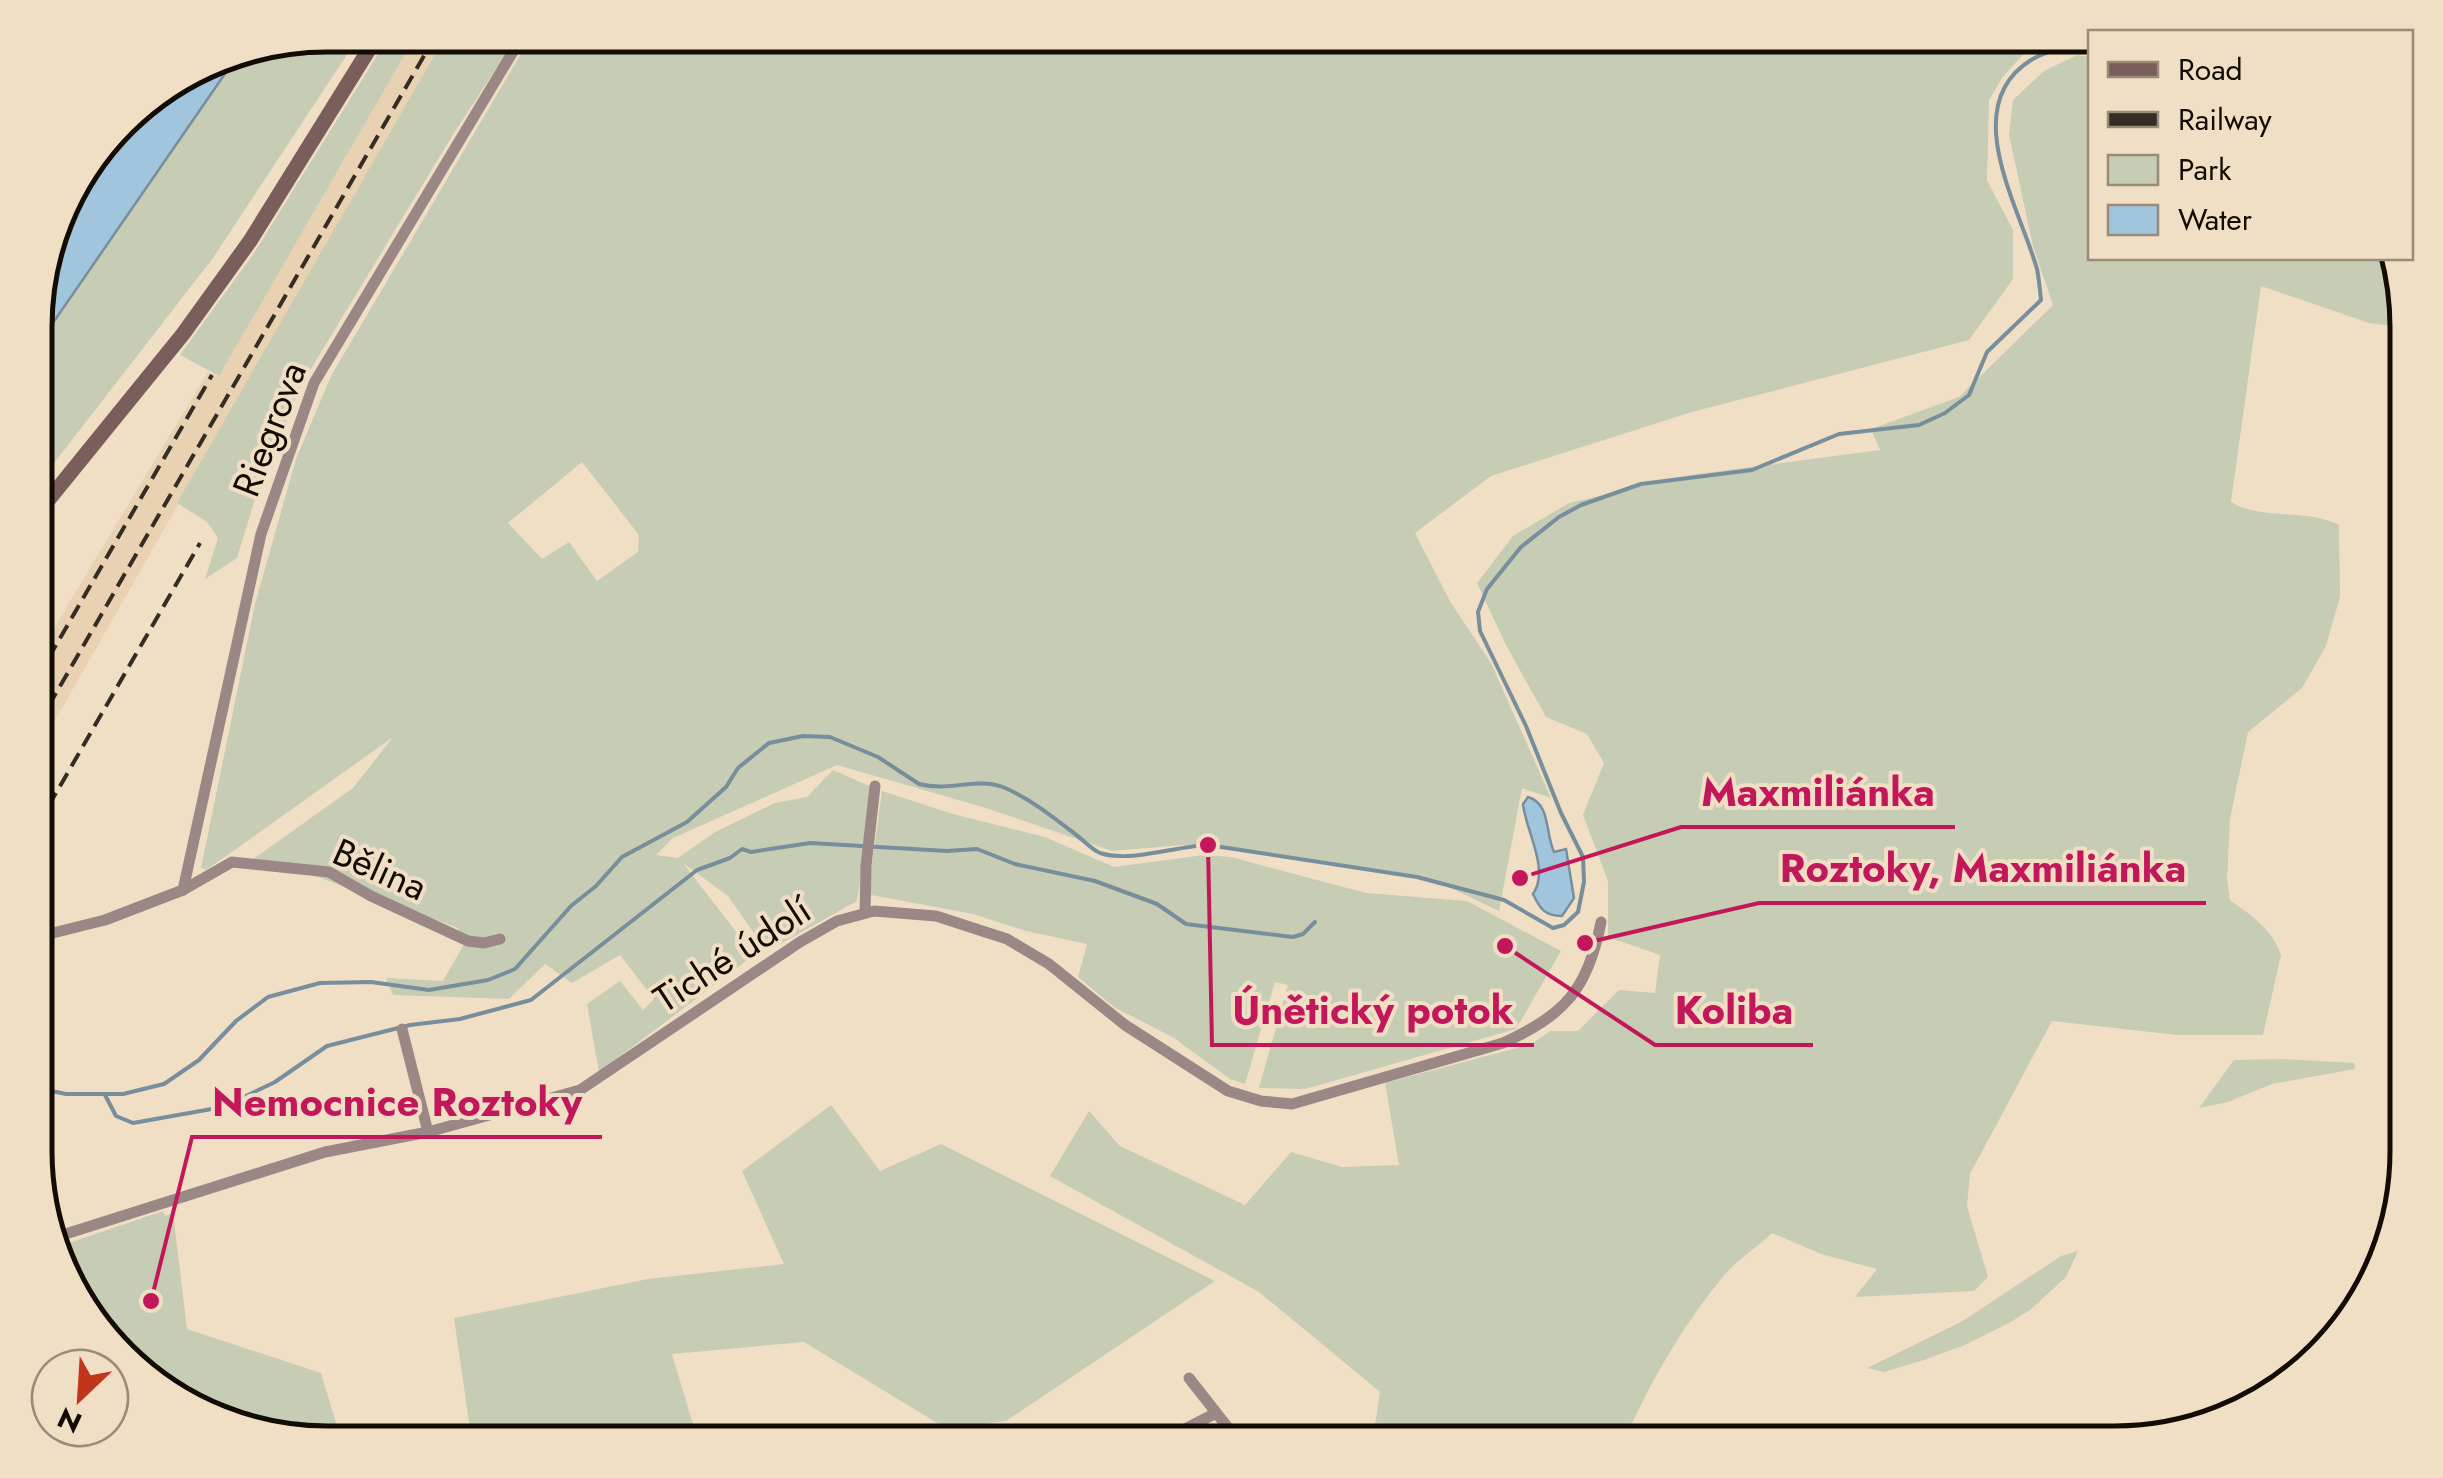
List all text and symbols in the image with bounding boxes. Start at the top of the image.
legend [2088,30,2413,260]
text: Road [2178,48,2243,91]
text: Railway [2178,98,2273,141]
text: Park [2178,148,2232,191]
text: Water [2178,198,2253,241]
street label: Riegrova [218,354,320,504]
callout: Maxmiliánka [1681,757,1955,827]
text: Maxmiliánka [1701,763,1935,821]
street label: Bělina [324,824,436,914]
callout: Roztoky, Maxmiliánka [1759,833,2206,903]
text: Roztoky, Maxmiliánka [1780,839,2186,897]
street label: Tiché údolí [643,881,823,1025]
callout: Únětický potok [1212,975,1534,1045]
callout: Koliba [1655,975,1813,1045]
text: Únětický potok [1232,981,1514,1039]
text: Koliba [1675,981,1793,1039]
callout: Nemocnice Roztoky [192,1067,602,1137]
text: Nemocnice Roztoky [212,1073,583,1131]
north arrow [30,1348,130,1448]
text: N [51,1397,88,1443]

